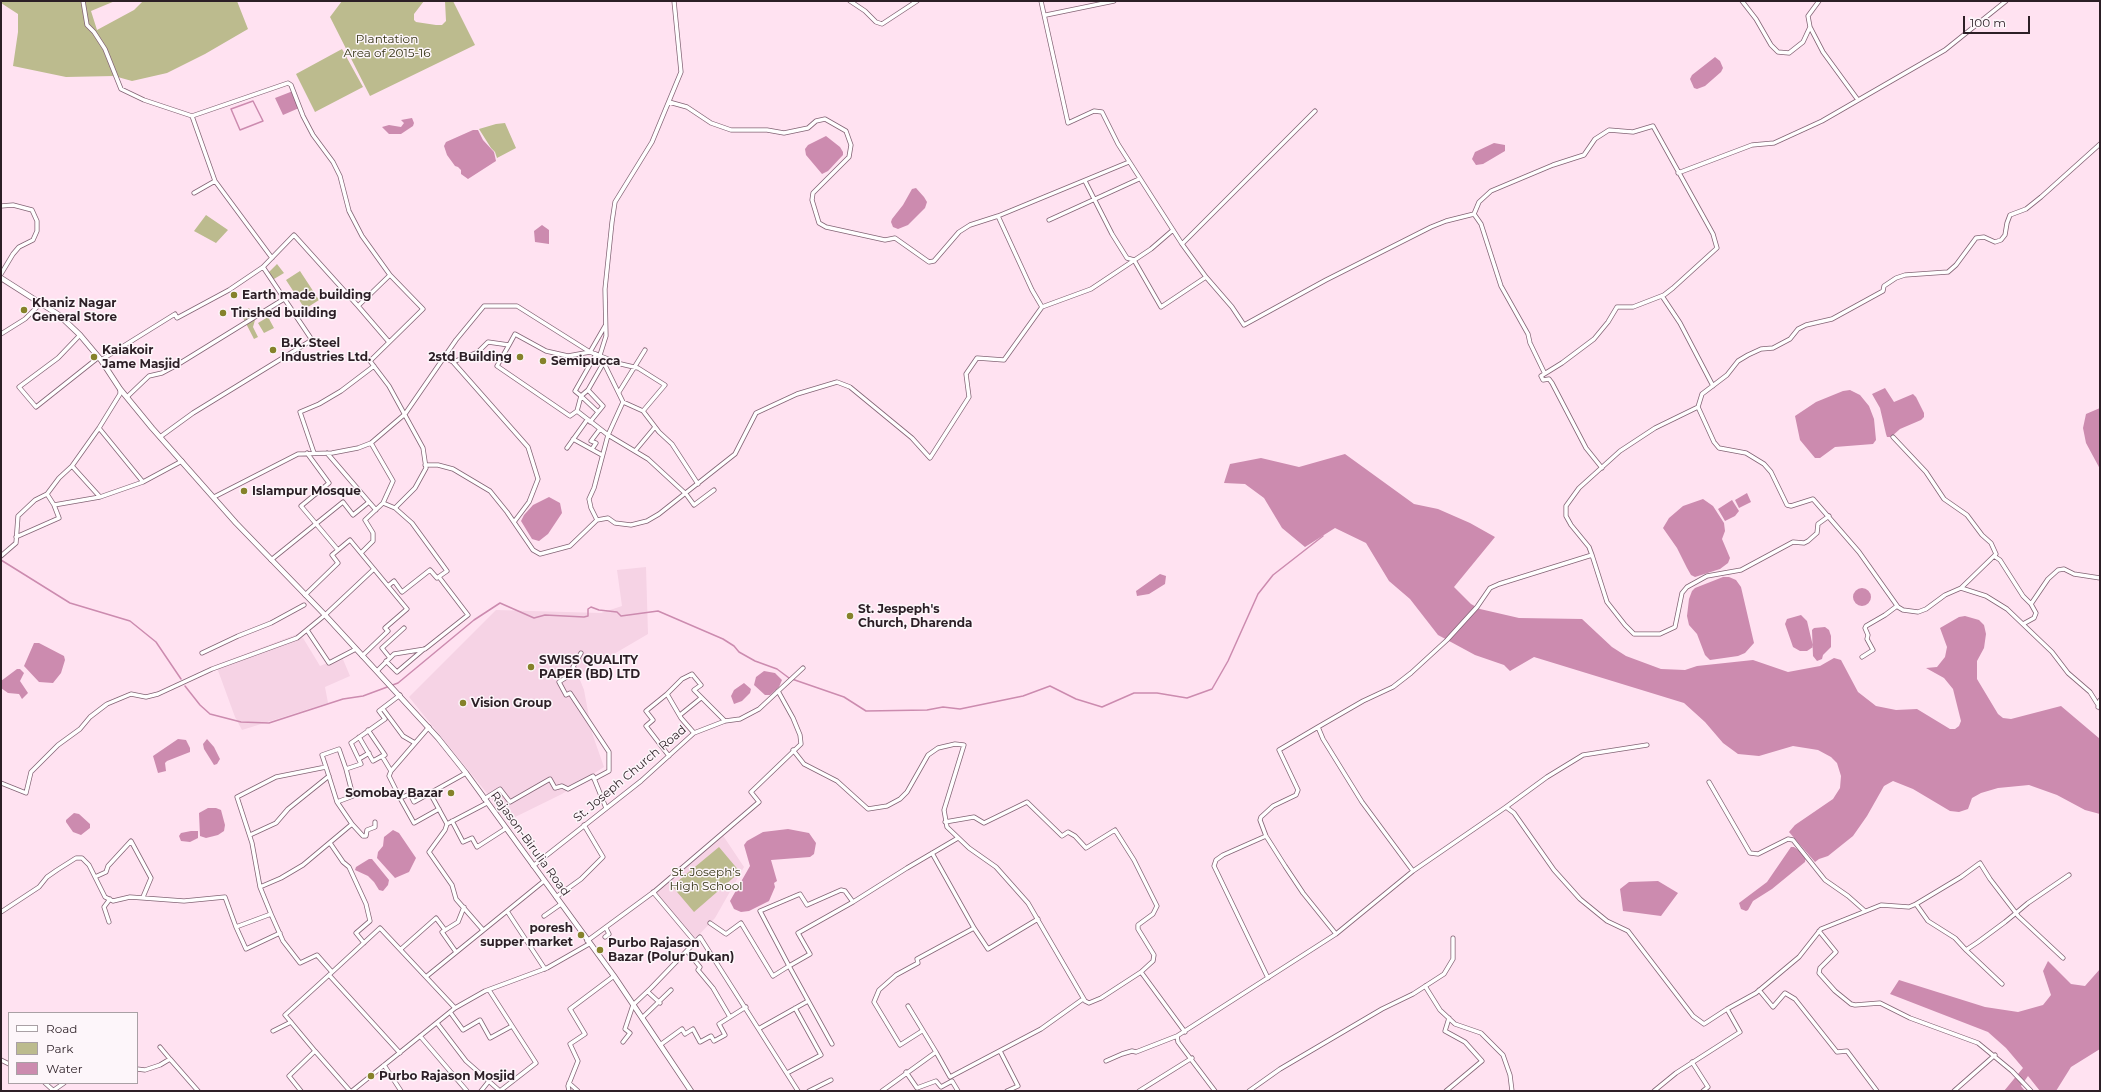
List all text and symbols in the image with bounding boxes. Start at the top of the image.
scale bar [1965,8,2032,34]
text: 100 m [1970,15,2006,30]
park label: Plantation Area of 2015-16 [343,32,431,60]
place label: Earth made building [242,288,371,302]
marker: Earth made building [229,290,239,300]
place label: Khaniz Nagar General Store [32,296,117,324]
marker: Khaniz Nagar General Store [19,305,29,315]
place label: Tinshed building [231,306,337,320]
marker: Tinshed building [218,308,228,318]
place label: B.K. Steel Industries Ltd. [281,336,371,364]
place label: Kaiakoir Jame Masjid [102,343,180,371]
marker: B.K. Steel Industries Ltd. [268,345,278,355]
place label: 2std Building [429,350,512,364]
marker: Kaiakoir Jame Masjid [89,352,99,362]
marker: 2std Building [515,352,525,362]
place label: Semipucca [551,354,620,368]
marker: Semipucca [538,356,548,366]
place label: Islampur Mosque [252,484,361,498]
marker: Islampur Mosque [239,486,249,496]
place label: St. Jespeph's Church, Dharenda [858,602,972,630]
marker: St. Jespeph's Church, Dharenda [845,611,855,621]
place label: SWISS QUALITY PAPER (BD) LTD [539,653,640,681]
marker: SWISS QUALITY PAPER (BD) LTD [526,662,536,672]
place label: Vision Group [471,696,552,710]
marker: Vision Group [458,698,468,708]
street label: St. Joseph Church Road [571,723,689,825]
place label: Somobay Bazar [345,786,443,800]
marker: Somobay Bazar [446,788,456,798]
street label: Rajason-Birulia Road [487,789,573,899]
park label: St. Joseph's High School [670,865,742,893]
place label: poresh supper market [480,921,573,949]
marker: poresh supper market [576,930,586,940]
place label: Purbo Rajason Bazar (Polur Dukan) [608,936,734,964]
marker: Purbo Rajason Bazar (Polur Dukan) [595,945,605,955]
legend [8,1012,138,1084]
text: Road [46,1021,77,1036]
text: Park [46,1041,73,1056]
text: Water [46,1061,82,1076]
place label: Purbo Rajason Mosjid [379,1069,515,1083]
marker: Purbo Rajason Mosjid [366,1071,376,1081]

